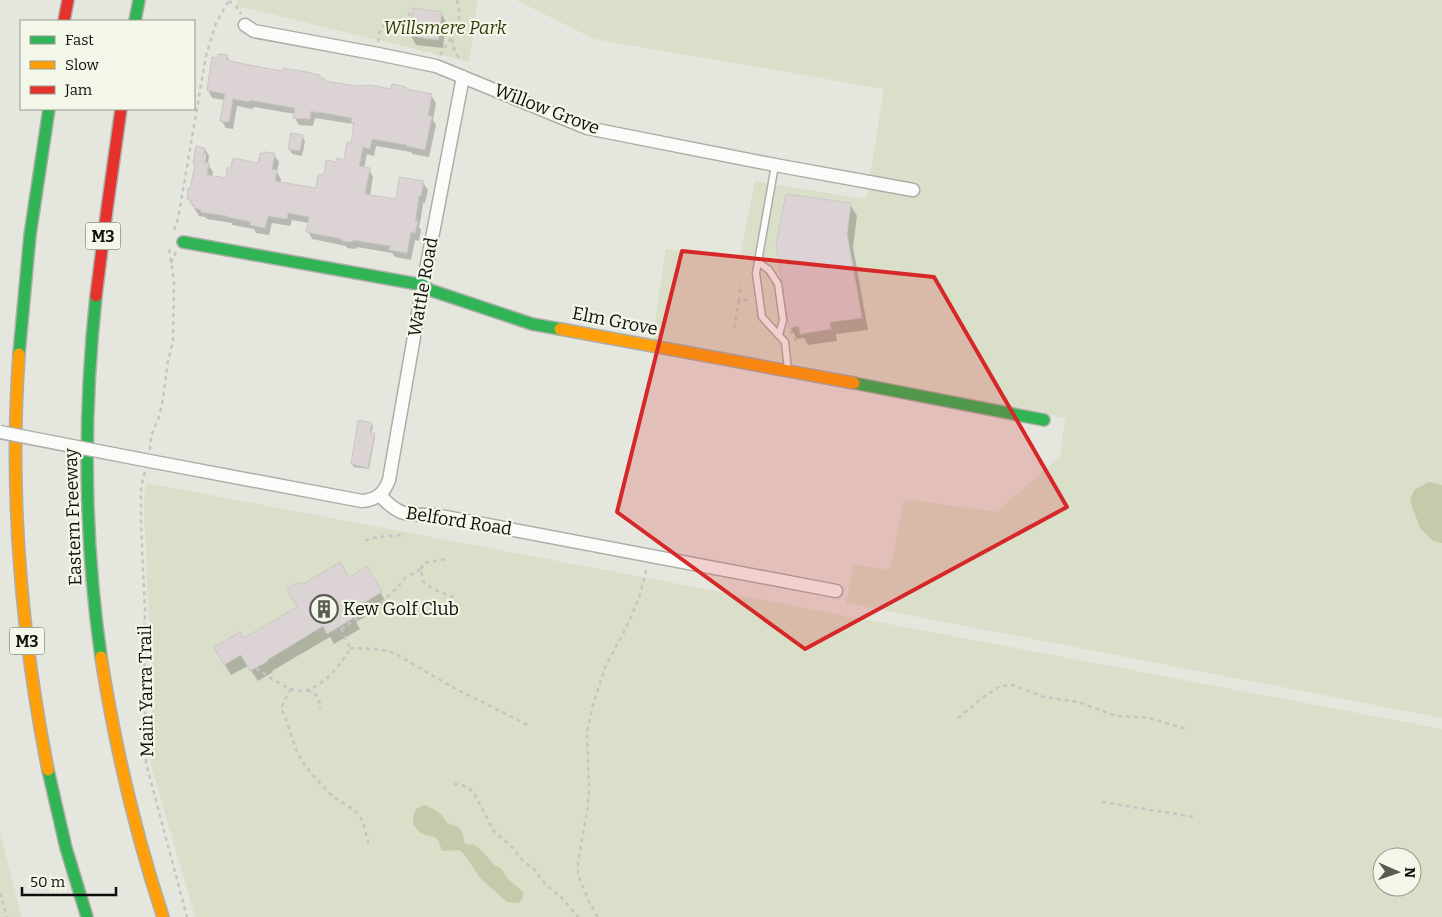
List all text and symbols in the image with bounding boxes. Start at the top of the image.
park label: Willsmere Park [383,17,507,39]
legend [20,20,195,110]
text: Fast [65,31,94,49]
text: Slow [65,56,100,74]
street label: Willow Grove [491,79,603,139]
text: Jam [64,81,93,99]
road number: M3 [86,222,120,250]
street label: Wattle Road [403,235,443,338]
street label: Elm Grove [570,302,660,340]
street label: Eastern Freeway [60,447,86,586]
street label: Belford Road [404,502,514,540]
building icon: Kew Golf Club [309,594,339,624]
place label: Kew Golf Club [343,598,459,620]
street label: Main Yarra Trail [134,625,158,757]
road number: M3 [10,627,44,654]
north arrow [1372,847,1422,897]
scale bar [22,864,116,896]
text: N [1401,867,1418,878]
text: 50 m [30,873,66,891]

